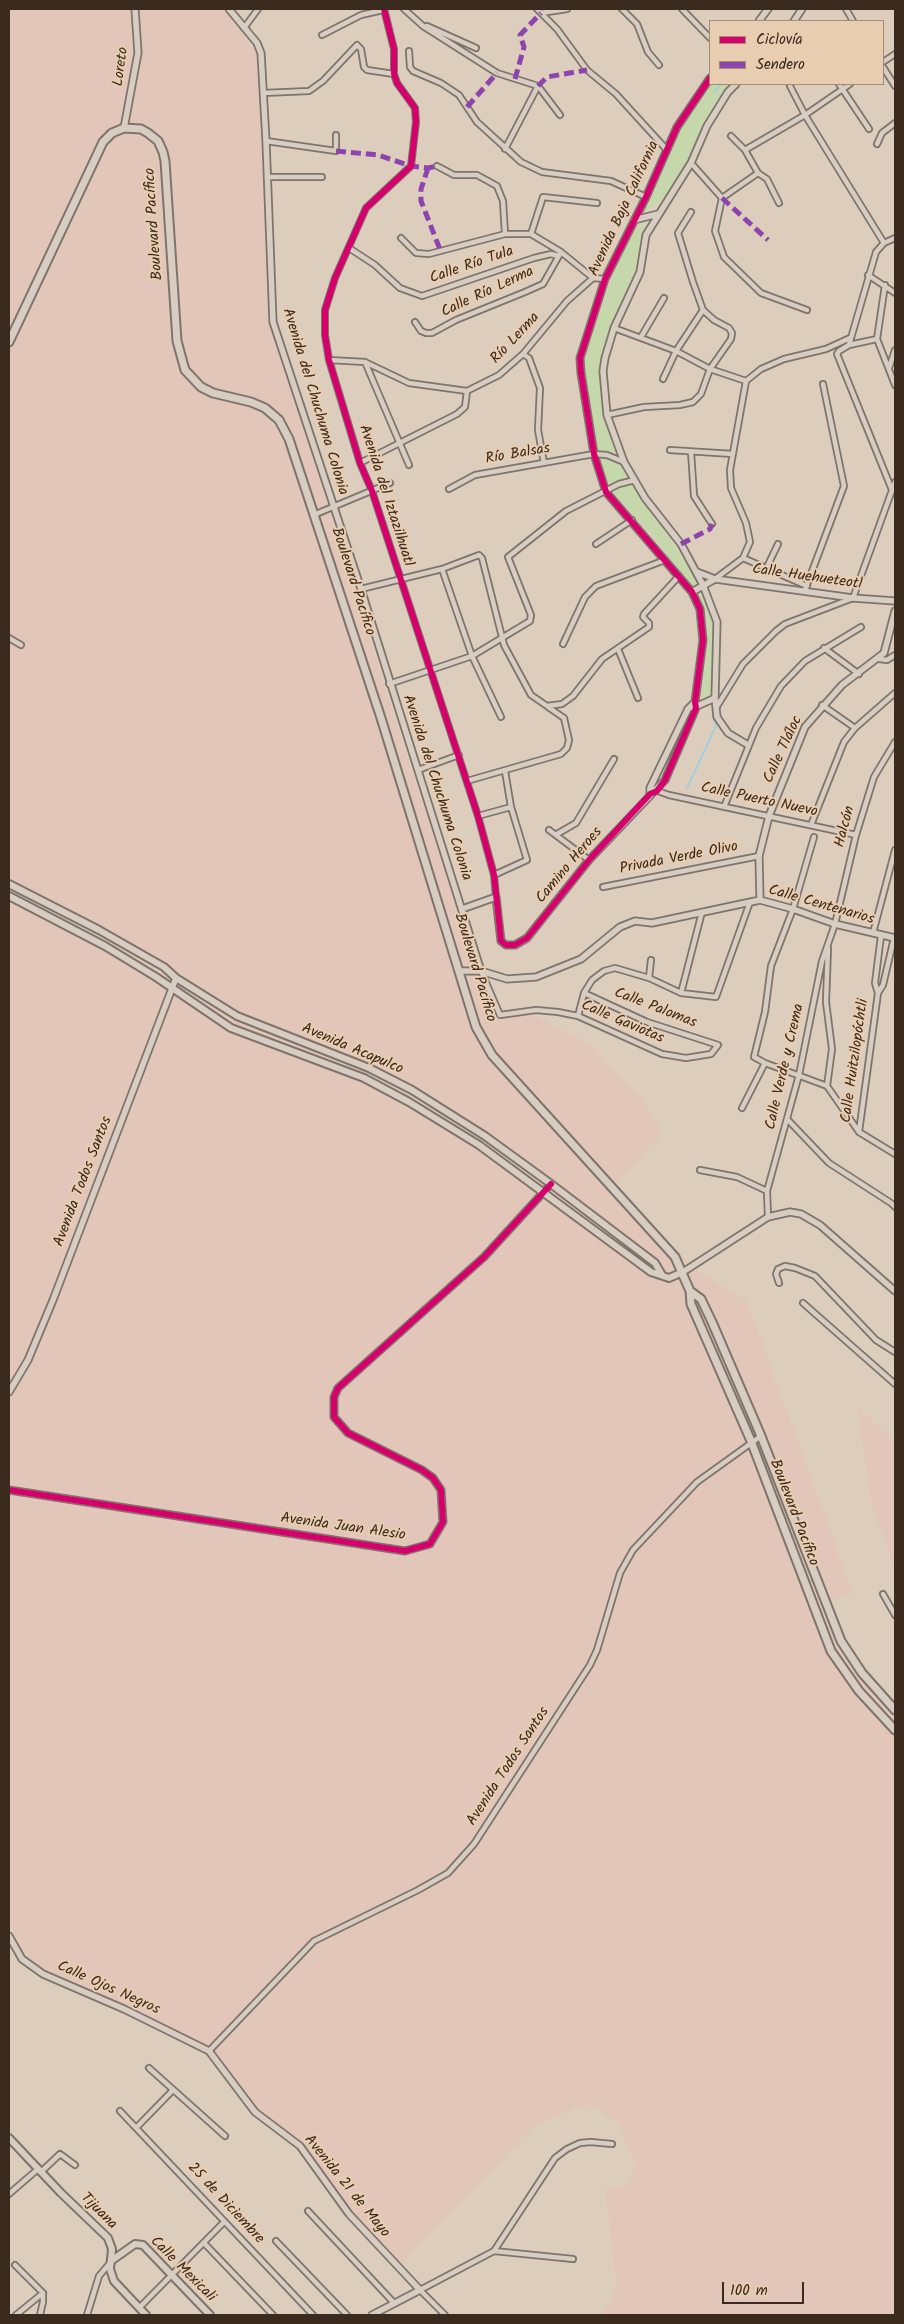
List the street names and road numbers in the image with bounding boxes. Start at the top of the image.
street label: Loreto [110,46,134,88]
street label: Avenida Baja California [586,139,664,279]
street label: Boulevard Pacífico [142,167,168,281]
street label: Calle Río Tula [428,243,516,289]
street label: Calle Río Lerma [439,264,537,322]
street label: Avenida del Chuchuma Colonia [277,306,351,498]
street label: Río Lerma [488,309,544,369]
street label: Avenida del Iztazilhuatl [354,423,416,569]
street label: Río Balsas [484,440,552,470]
street label: Boulevard Pacífico [326,526,378,638]
street label: Calle Huehueteotl [751,561,863,595]
street label: Avenida del Chuchuma Colonia [397,693,475,883]
street label: Calle Tláloc [761,714,807,786]
street label: Calle Puerto Nuevo [699,780,819,822]
street label: Halcón [832,804,860,850]
street label: Camino Heroes [533,824,607,908]
street label: Privada Verde Olivo [618,839,740,879]
street label: Calle Centenarios [766,882,876,930]
street label: Boulevard Pacífico [449,912,499,1024]
street label: Calle Palomas [611,985,699,1033]
street label: Calle Gaviotas [578,997,666,1049]
street label: Calle Huitzilopóchtli [838,998,874,1124]
street label: Calle Verde y Crema [763,1002,809,1132]
street label: Avenida Acapulco [298,1020,406,1080]
street label: Avenida Todos Santos [51,1114,117,1250]
street label: Boulevard Pacífico [764,1457,822,1569]
street label: Avenida Juan Alesio [279,1510,407,1546]
street label: Avenida Todos Santos [464,1704,554,1830]
street label: Calle Ojos Negros [54,1958,162,2020]
street label: Avenida 21 de Mayo [299,2132,393,2242]
street label: 25 de Diciembre [183,2160,267,2248]
street label: Tijuana [76,2190,120,2234]
street label: Calle Mexicali [145,2233,219,2307]

